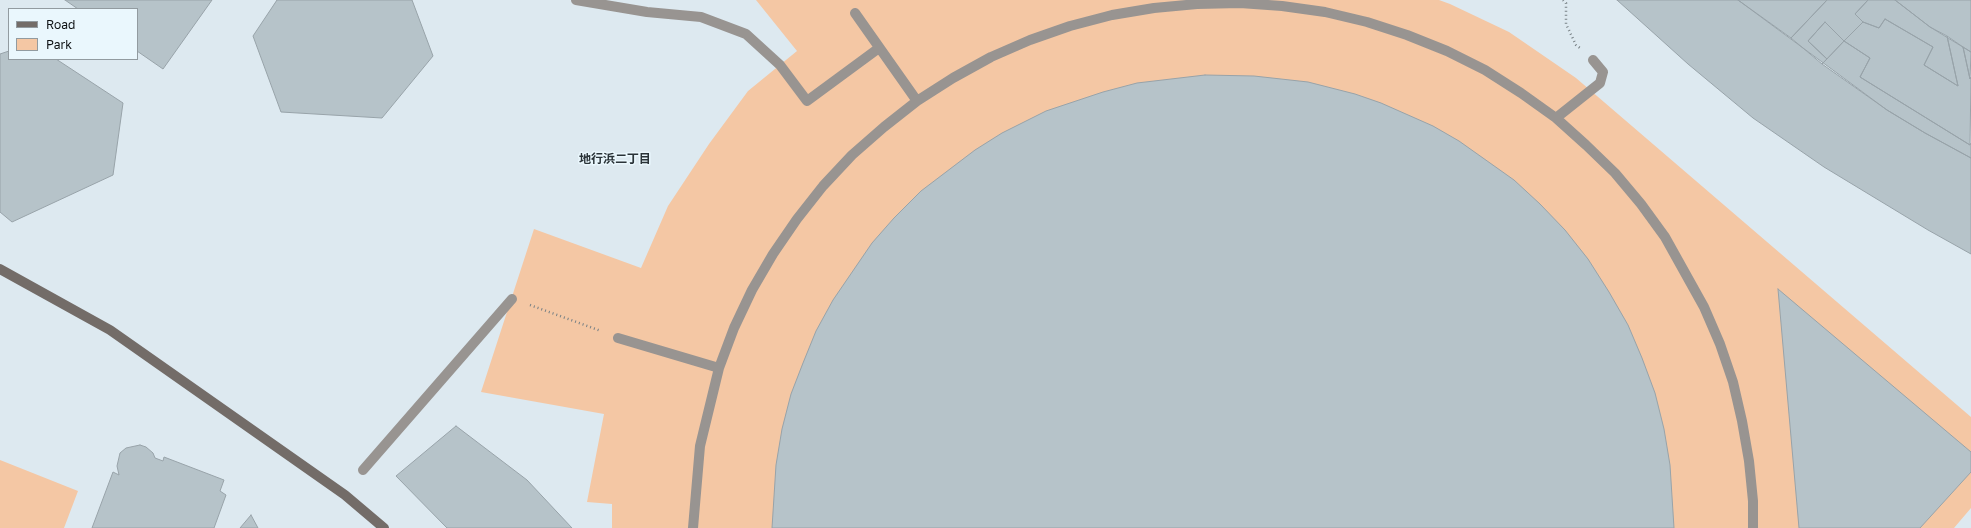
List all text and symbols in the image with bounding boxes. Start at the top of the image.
legend [8,8,138,60]
text: Road [46,17,75,32]
text: Park [46,37,72,52]
district label: 地行浜二丁目 [579,152,651,166]

